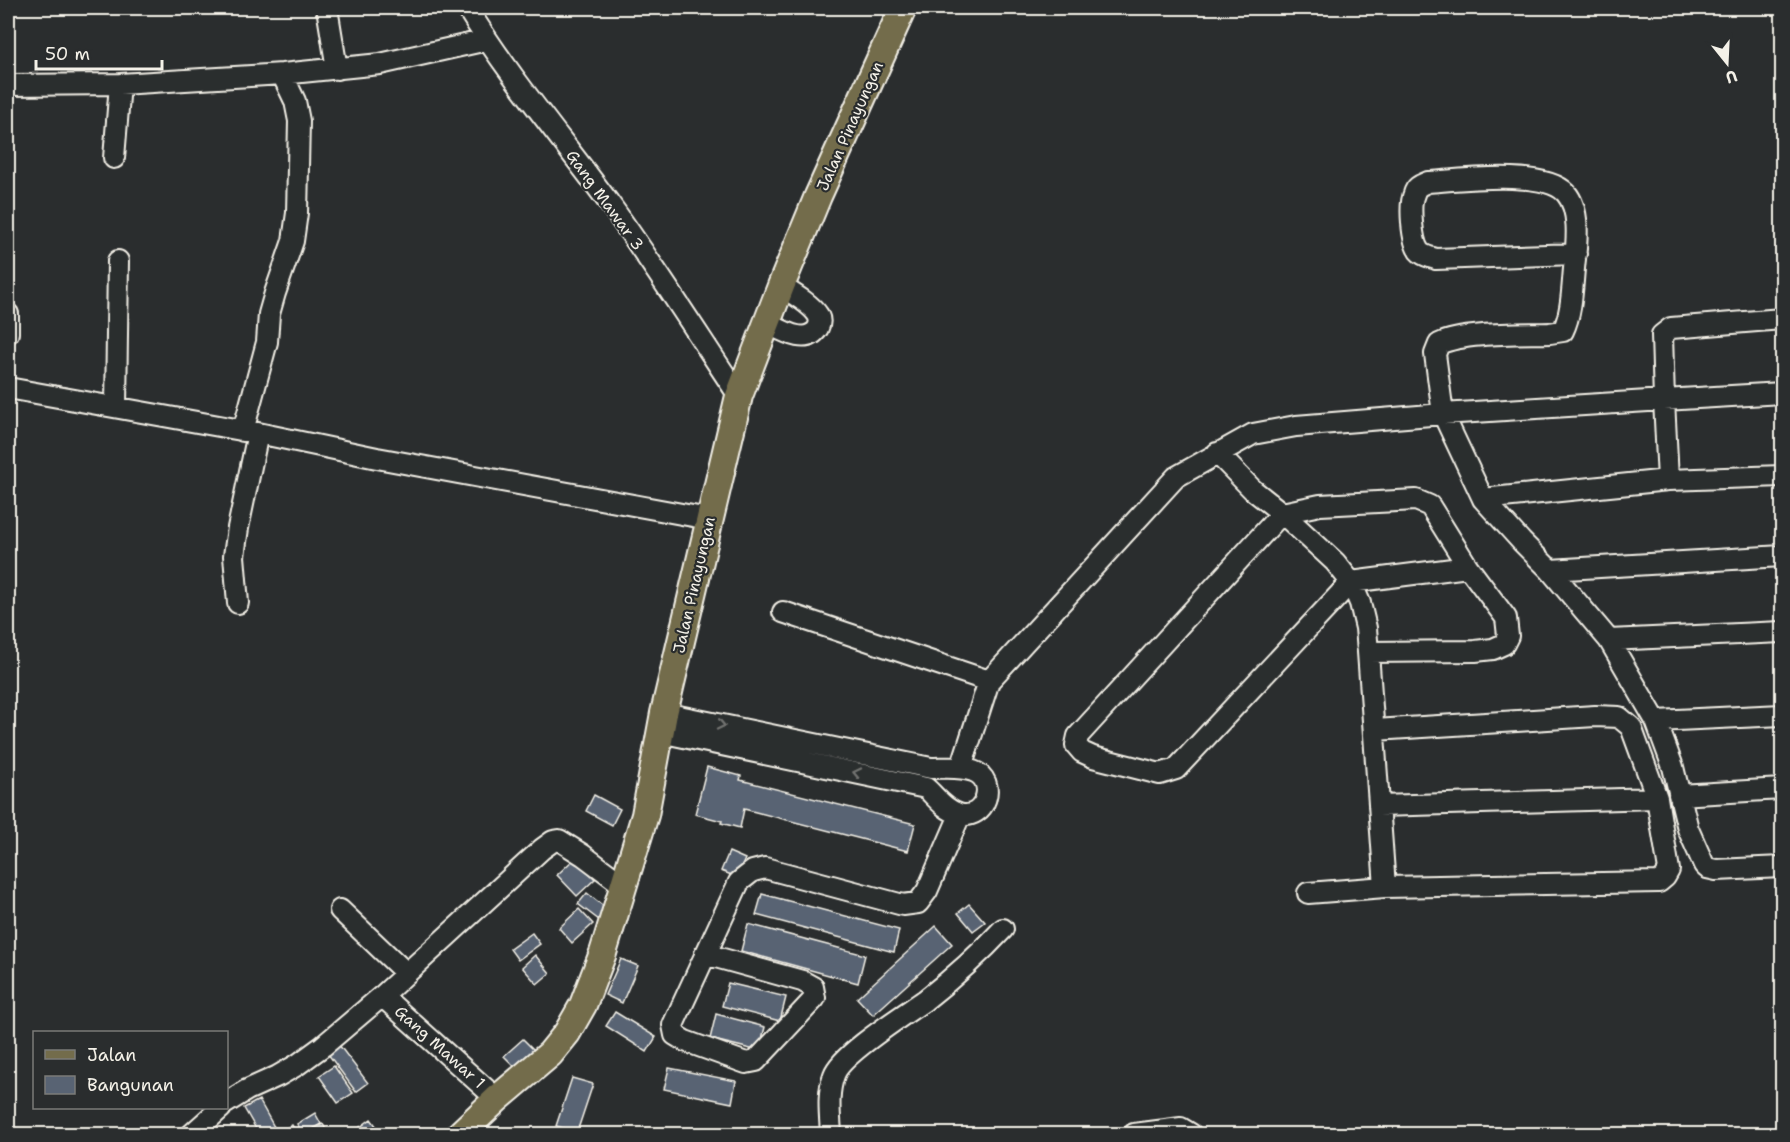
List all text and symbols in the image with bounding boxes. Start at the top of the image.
scale bar [36,33,162,71]
north arrow [1697,33,1757,93]
text: 50 m [45,42,90,66]
street label: Jalan Pinayungan [812,58,888,194]
text: U [1723,65,1740,88]
street label: Gang Mawar 3 [561,146,649,254]
street label: Jalan Pinayungan [668,514,720,655]
one-way arrow [716,718,726,731]
one-way arrow [852,767,862,780]
street label: Gang Mawar 1 [390,1001,490,1093]
legend [33,1031,228,1109]
text: Jalan [87,1043,136,1067]
text: Bangunan [87,1073,174,1097]

